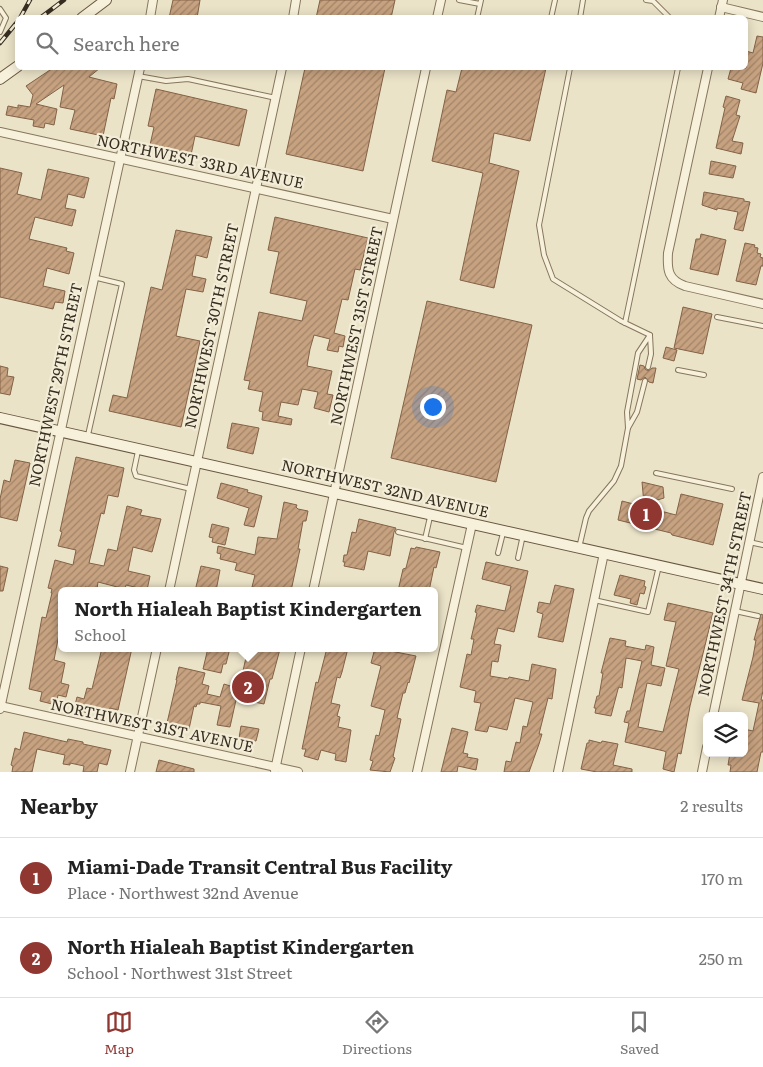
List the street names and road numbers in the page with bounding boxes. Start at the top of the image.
street label: NORTHWEST 33RD AVENUE [95,127,306,194]
street label: NORTHWEST 30TH STREET [177,221,244,431]
street label: NORTHWEST 31ST STREET [323,224,388,427]
street label: NORTHWEST 29TH STREET [22,280,87,489]
street label: NORTHWEST 32ND AVENUE [279,452,491,523]
street label: NORTHWEST 34TH STREET [691,489,757,698]
street label: NORTHWEST 31ST AVENUE [49,692,256,757]

